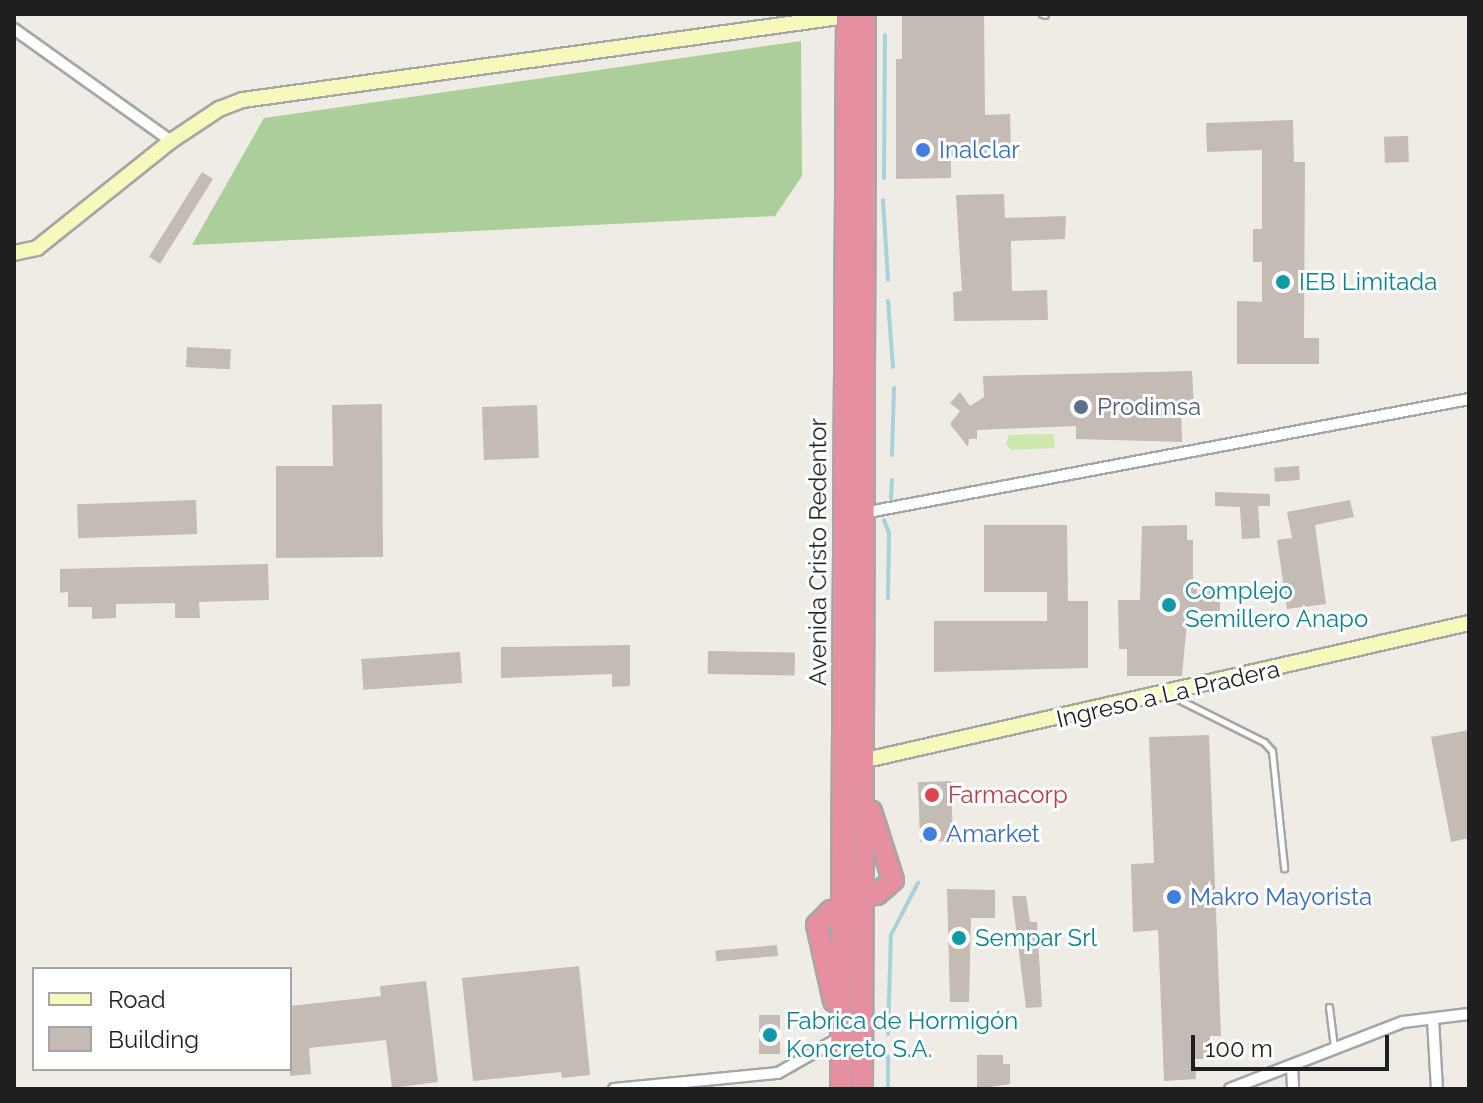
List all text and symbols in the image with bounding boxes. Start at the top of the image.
place label: Inalclar [939,136,1020,164]
marker: Inalclar [914,141,932,159]
place label: IEB Limitada [1299,268,1437,296]
marker: IEB Limitada [1274,273,1292,291]
place label: Prodimsa [1097,393,1201,421]
marker: Prodimsa [1072,398,1090,416]
street label: Avenida Cristo Redentor [804,418,832,686]
place label: Complejo Semillero Anapo [1185,577,1369,633]
marker: Complejo Semillero Anapo [1160,596,1178,614]
street label: Ingreso a La Pradera [1054,654,1282,734]
place label: Farmacorp [948,781,1068,809]
marker: Farmacorp [923,786,941,804]
place label: Amarket [946,820,1040,848]
marker: Amarket [921,825,939,843]
place label: Makro Mayorista [1190,883,1372,911]
marker: Makro Mayorista [1165,888,1183,906]
place label: Sempar Srl [975,924,1098,952]
marker: Sempar Srl [950,929,968,947]
legend [32,967,292,1071]
text: Road [108,985,166,1014]
place label: Fabrica de Hormigón Koncreto S.A. [786,1007,1018,1063]
scale bar [1195,1019,1393,1069]
text: Building [108,1025,199,1054]
marker: Fabrica de Hormigón Koncreto S.A. [761,1026,779,1044]
text: 100 m [1205,1034,1273,1063]

